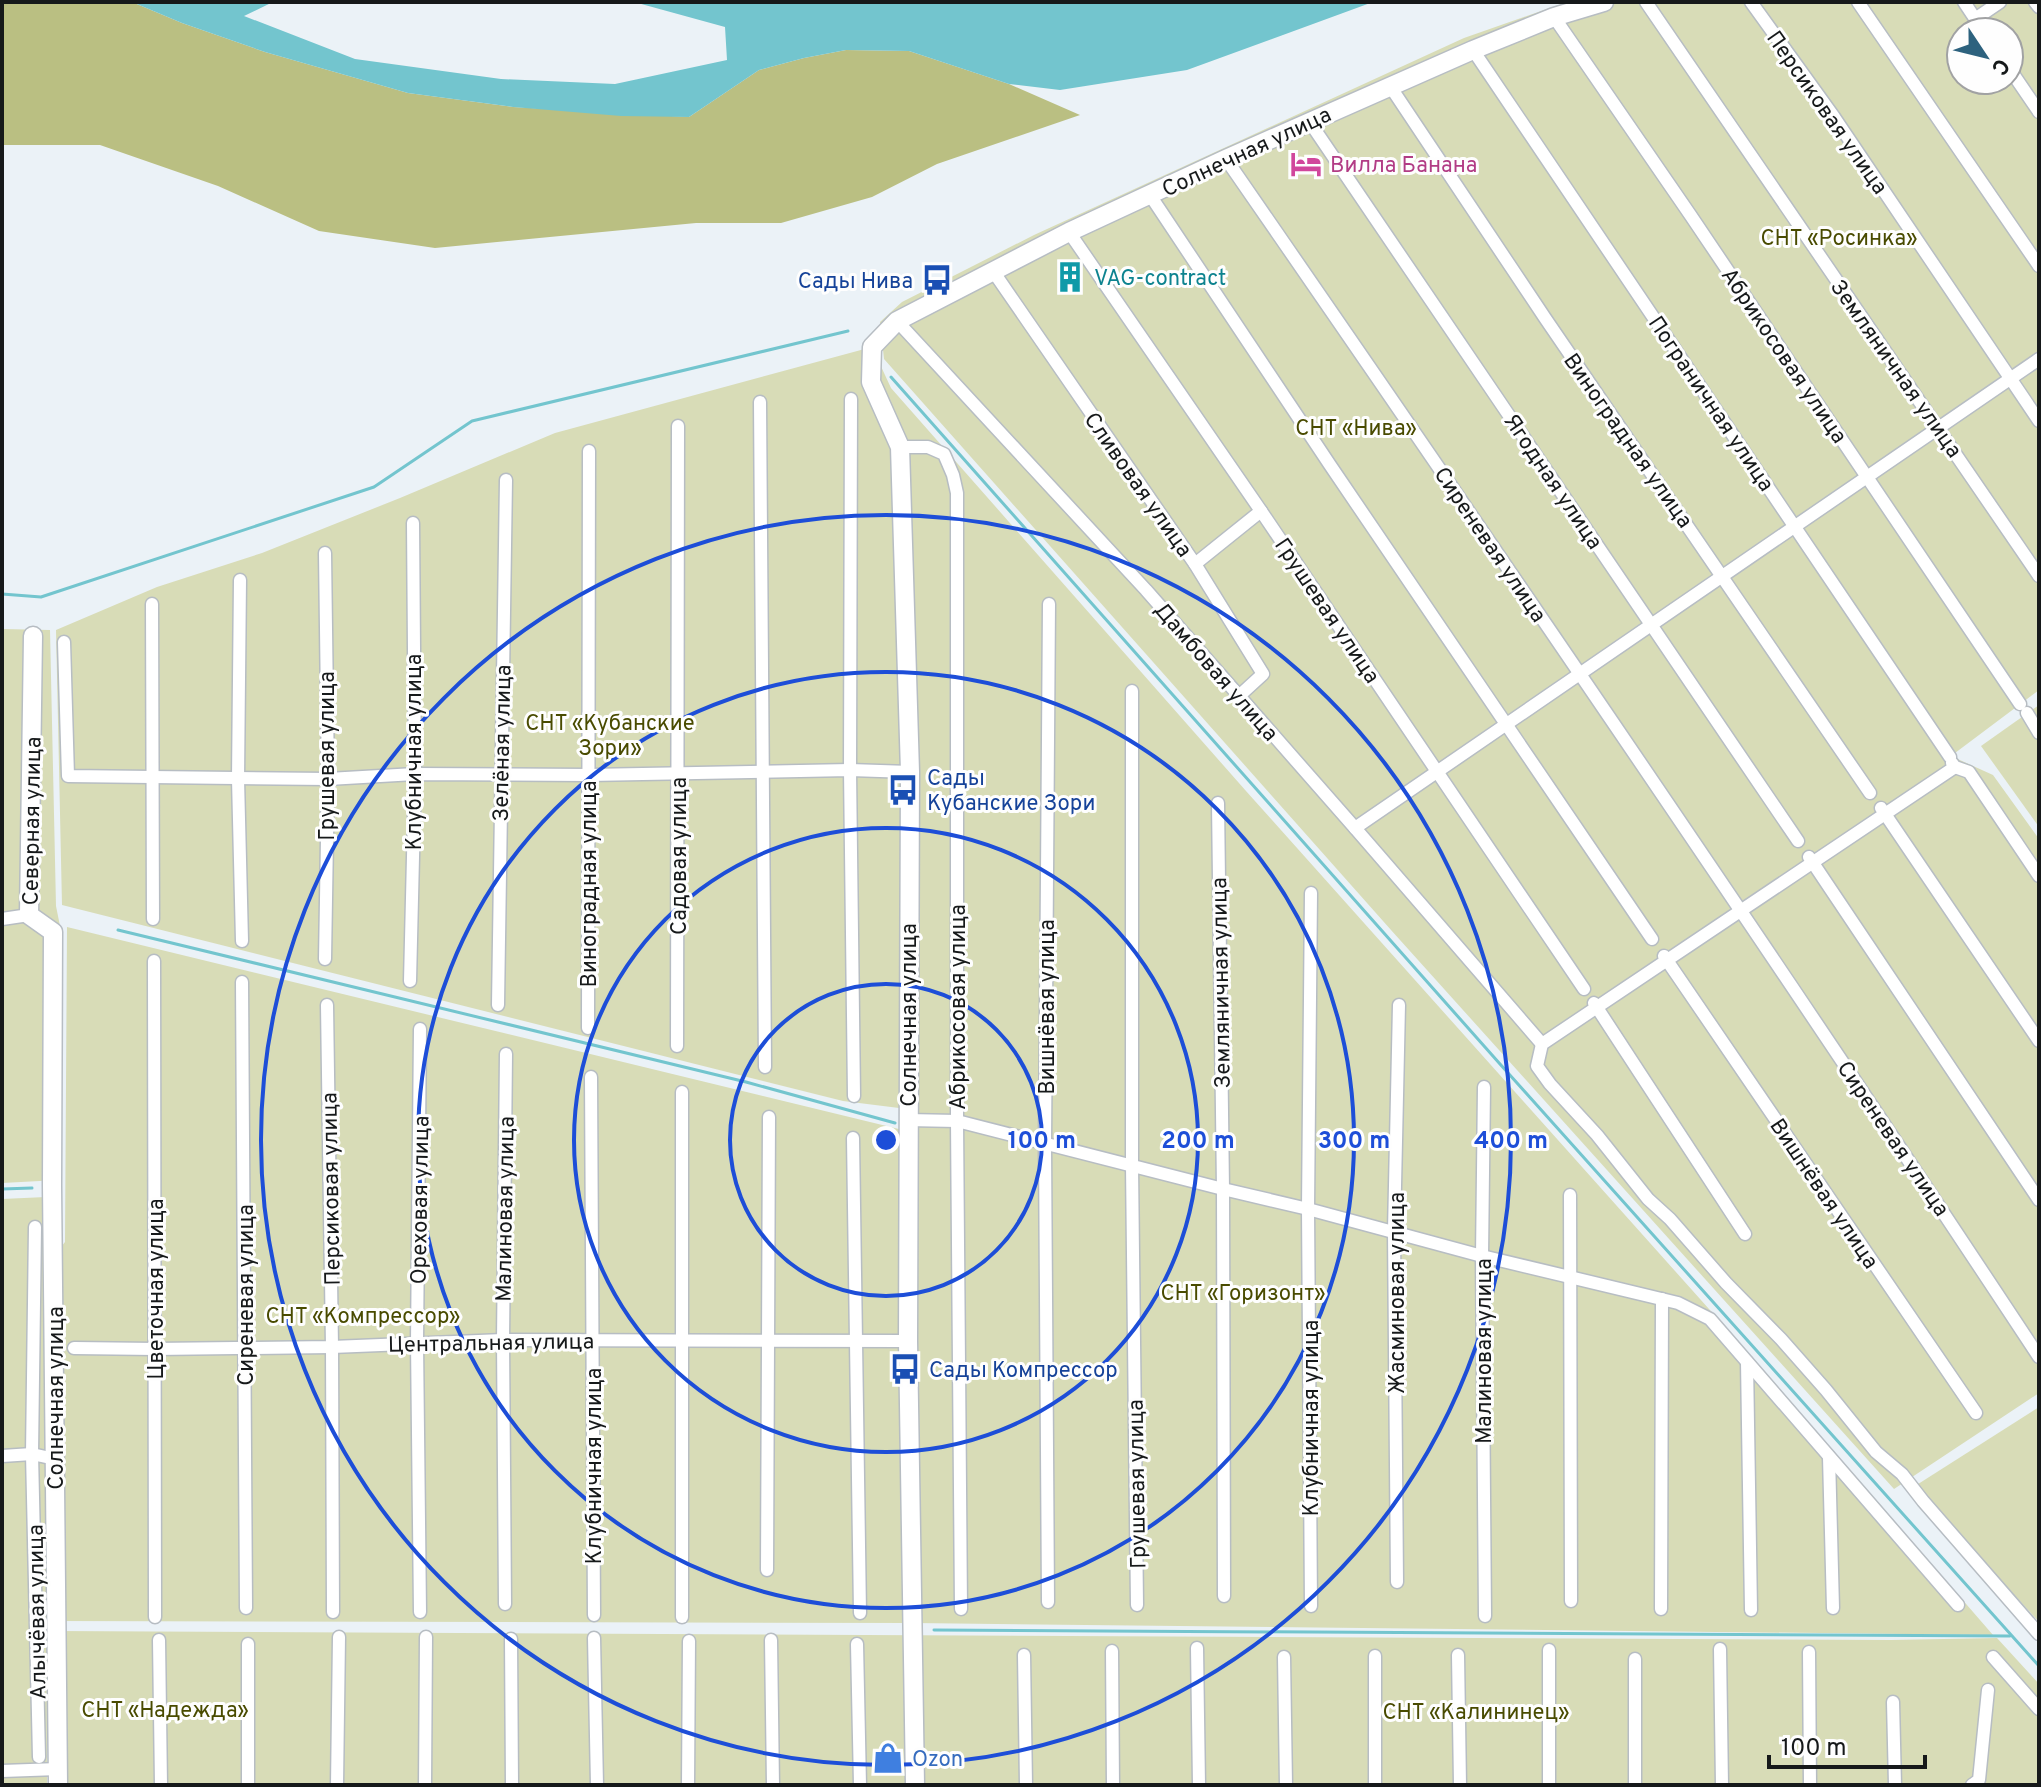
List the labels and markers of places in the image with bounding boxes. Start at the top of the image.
hotel icon: Вилла Банана [1289,147,1323,181]
place label: Вилла Банана [1330,153,1477,180]
building icon: VAG-contract [1053,260,1087,294]
bus stop icon: Сады Нива [920,263,954,297]
place label: VAG-contract [1094,266,1226,293]
place label: Сады Нива [798,269,913,296]
place label: Сады Кубанские Зори [927,766,1095,818]
bus stop icon: Сады Кубанские Зори [886,773,920,807]
centre of rings [872,1126,900,1154]
bus stop icon: Сады Компрессор [888,1352,922,1386]
place label: Сады Компрессор [929,1358,1118,1385]
shop icon: Ozon [871,1741,905,1775]
place label: Ozon [912,1747,963,1774]

